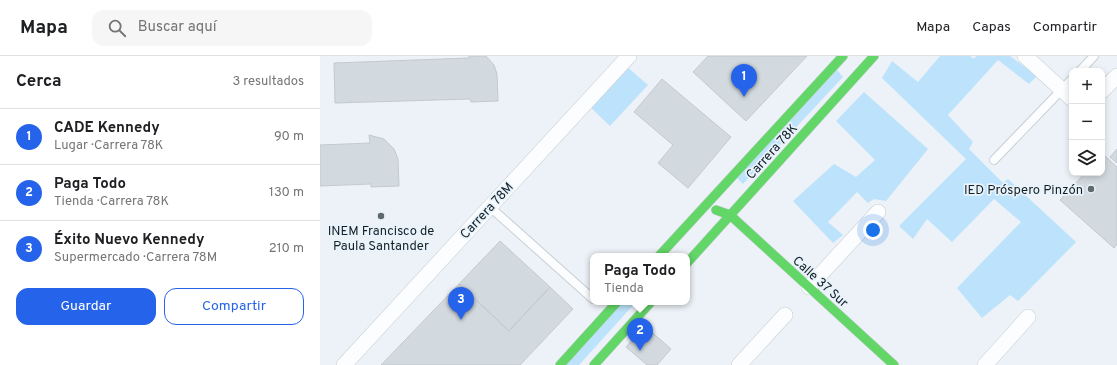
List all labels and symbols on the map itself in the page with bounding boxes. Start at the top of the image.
pin: 1 [731,64,757,97]
street label: Carrera 78K [743,121,802,183]
street label: Carrera 78M [457,180,518,243]
place label: IED Próspero Pinzón [964,183,1083,199]
marker: IED Próspero Pinzón [1086,184,1096,194]
marker: INEM Francisco de Paula Santander [376,211,386,221]
your location [863,220,883,240]
place label: INEM Francisco de Paula Santander [328,224,434,255]
street label: Calle 37 Sur [789,253,851,312]
pin: 3 [448,287,474,320]
pin: 2 [627,318,653,351]

